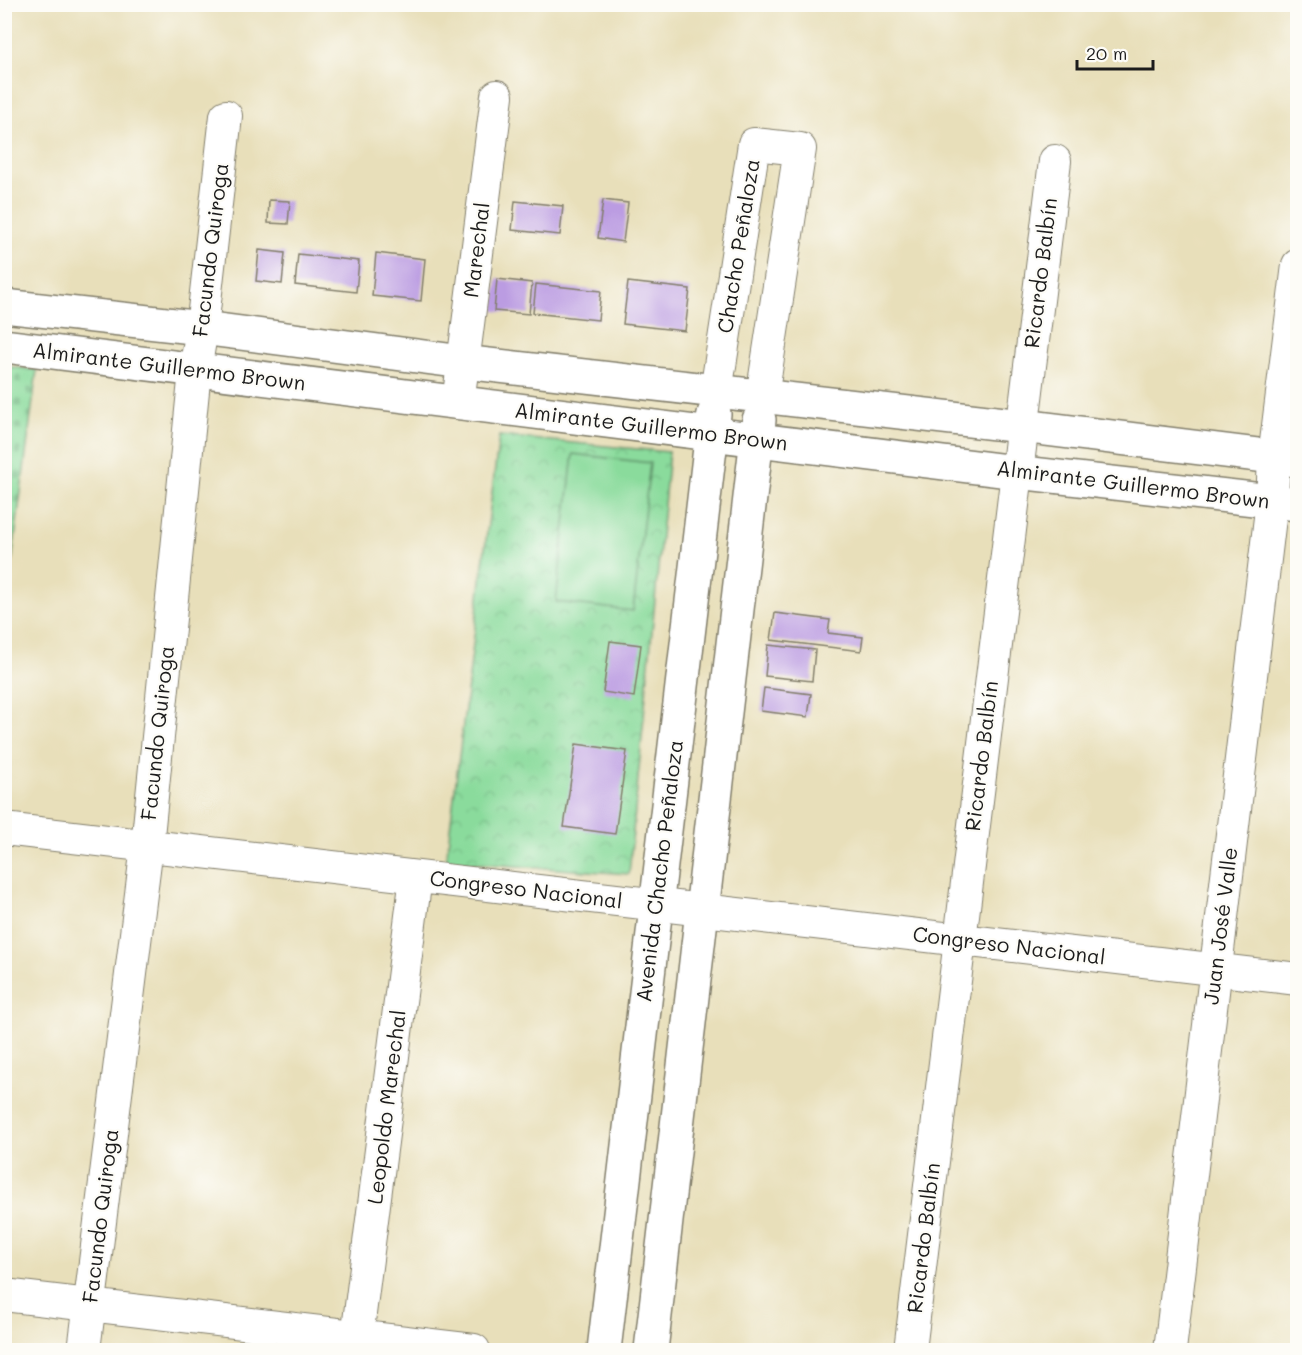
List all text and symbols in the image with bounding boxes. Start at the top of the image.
scale bar [1077,33,1154,71]
text: 20 m [1086,41,1127,65]
street label: Chacho Peñaloza [710,157,765,335]
street label: Facundo Quiroga [185,161,234,338]
street label: Ricardo Balbín [1017,196,1062,350]
street label: Marechal [456,201,495,299]
street label: Almirante Guillermo Brown [31,335,307,396]
street label: Almirante Guillermo Brown [513,395,789,456]
street label: Almirante Guillermo Brown [995,453,1271,514]
street label: Facundo Quiroga [134,644,179,821]
street label: Ricardo Balbín [958,679,1003,833]
street label: Avenida Chacho Peñaloza [629,738,688,1004]
street label: Juan José Valle [1196,846,1243,1006]
street label: Congreso Nacional [428,863,624,914]
street label: Congreso Nacional [911,919,1107,970]
street label: Leopoldo Marechal [360,1008,411,1206]
street label: Facundo Quiroga [75,1127,124,1304]
street label: Ricardo Balbín [900,1161,945,1315]

